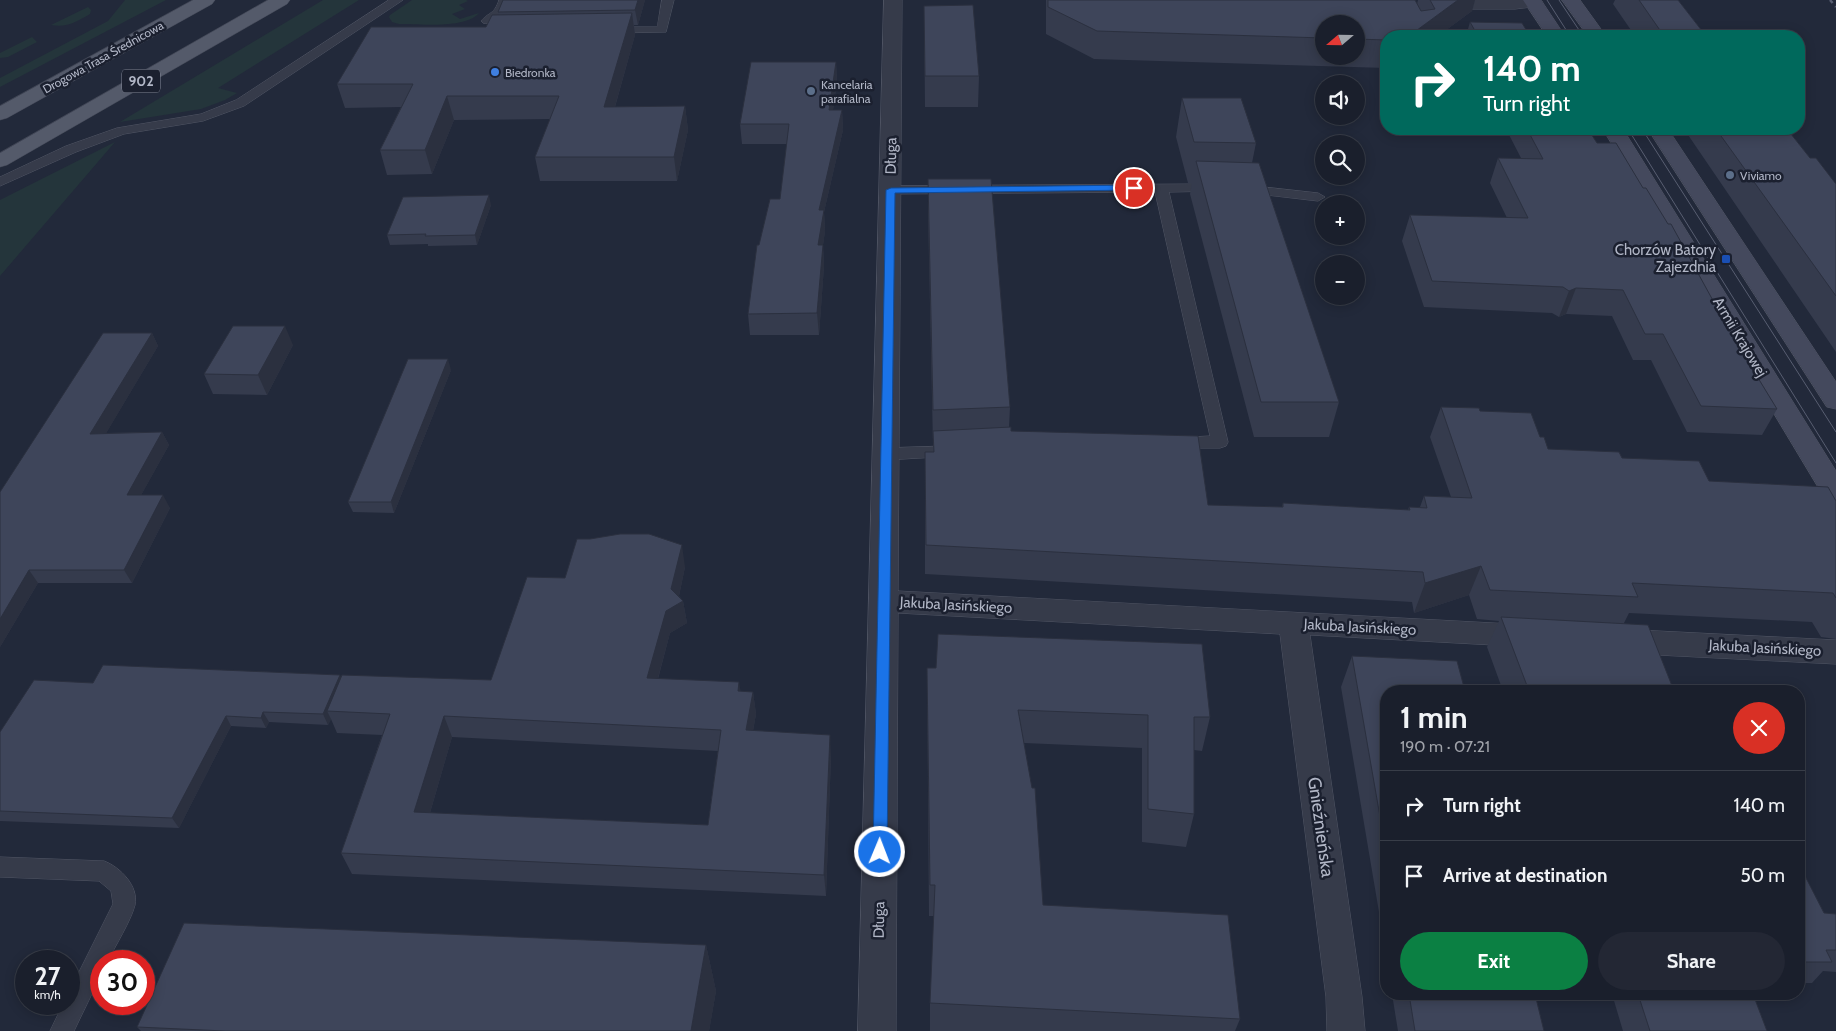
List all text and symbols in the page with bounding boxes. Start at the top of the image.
north arrow [1315,15,1365,65]
map controls [1315,15,1365,305]
street label: Drogowa Trasa Średnicowa [40,17,166,96]
text: 140 m [1483,47,1581,90]
icon: right [1400,50,1465,115]
place label: Biedronka [505,65,556,80]
marker: Biedronka [489,66,501,78]
road number: 902 [122,70,160,92]
button: sound [1315,75,1365,125]
place label: Kancelaria parafialna [821,77,873,106]
marker: Kancelaria parafialna [805,85,817,97]
text: Turn right [1483,90,1570,117]
button: search [1315,135,1365,185]
street label: Długa [882,137,900,175]
pin [1113,167,1155,209]
place label: Viviamo [1740,168,1782,183]
marker: Viviamo [1724,169,1736,181]
icon: arrive [1120,174,1148,202]
button: + [1315,195,1365,245]
place label: Chorzów Batory Zajezdnia [1615,241,1717,276]
marker: Chorzów Batory Zajezdnia [1720,253,1732,265]
button: − [1315,255,1365,305]
street label: Armii Krajowej [1709,294,1771,380]
street label: Jakuba Jasińskiego [898,593,1013,617]
street label: Jakuba Jasińskiego [1302,615,1417,639]
street label: Jakuba Jasińskiego [1707,636,1822,660]
text: 1 min [1400,699,1468,736]
button: close [1733,702,1785,754]
text: 190 m · 07:21 [1400,737,1490,756]
street label: Gnieźnieńska [1303,776,1339,879]
icon: right [1400,792,1428,820]
text: Turn right [1443,794,1521,817]
text: 140 m [1734,794,1785,817]
position arrow [853,825,905,877]
icon: arrive [1400,862,1428,890]
text: Arrive at destination [1443,864,1607,887]
text: 50 m [1741,864,1785,887]
street label: Długa [870,901,888,939]
button: Exit [1400,932,1588,990]
button: Share [1598,932,1785,990]
speed limit sign: 30 [90,950,155,1015]
text: 27 [35,961,60,991]
text: km/h [34,987,61,1002]

